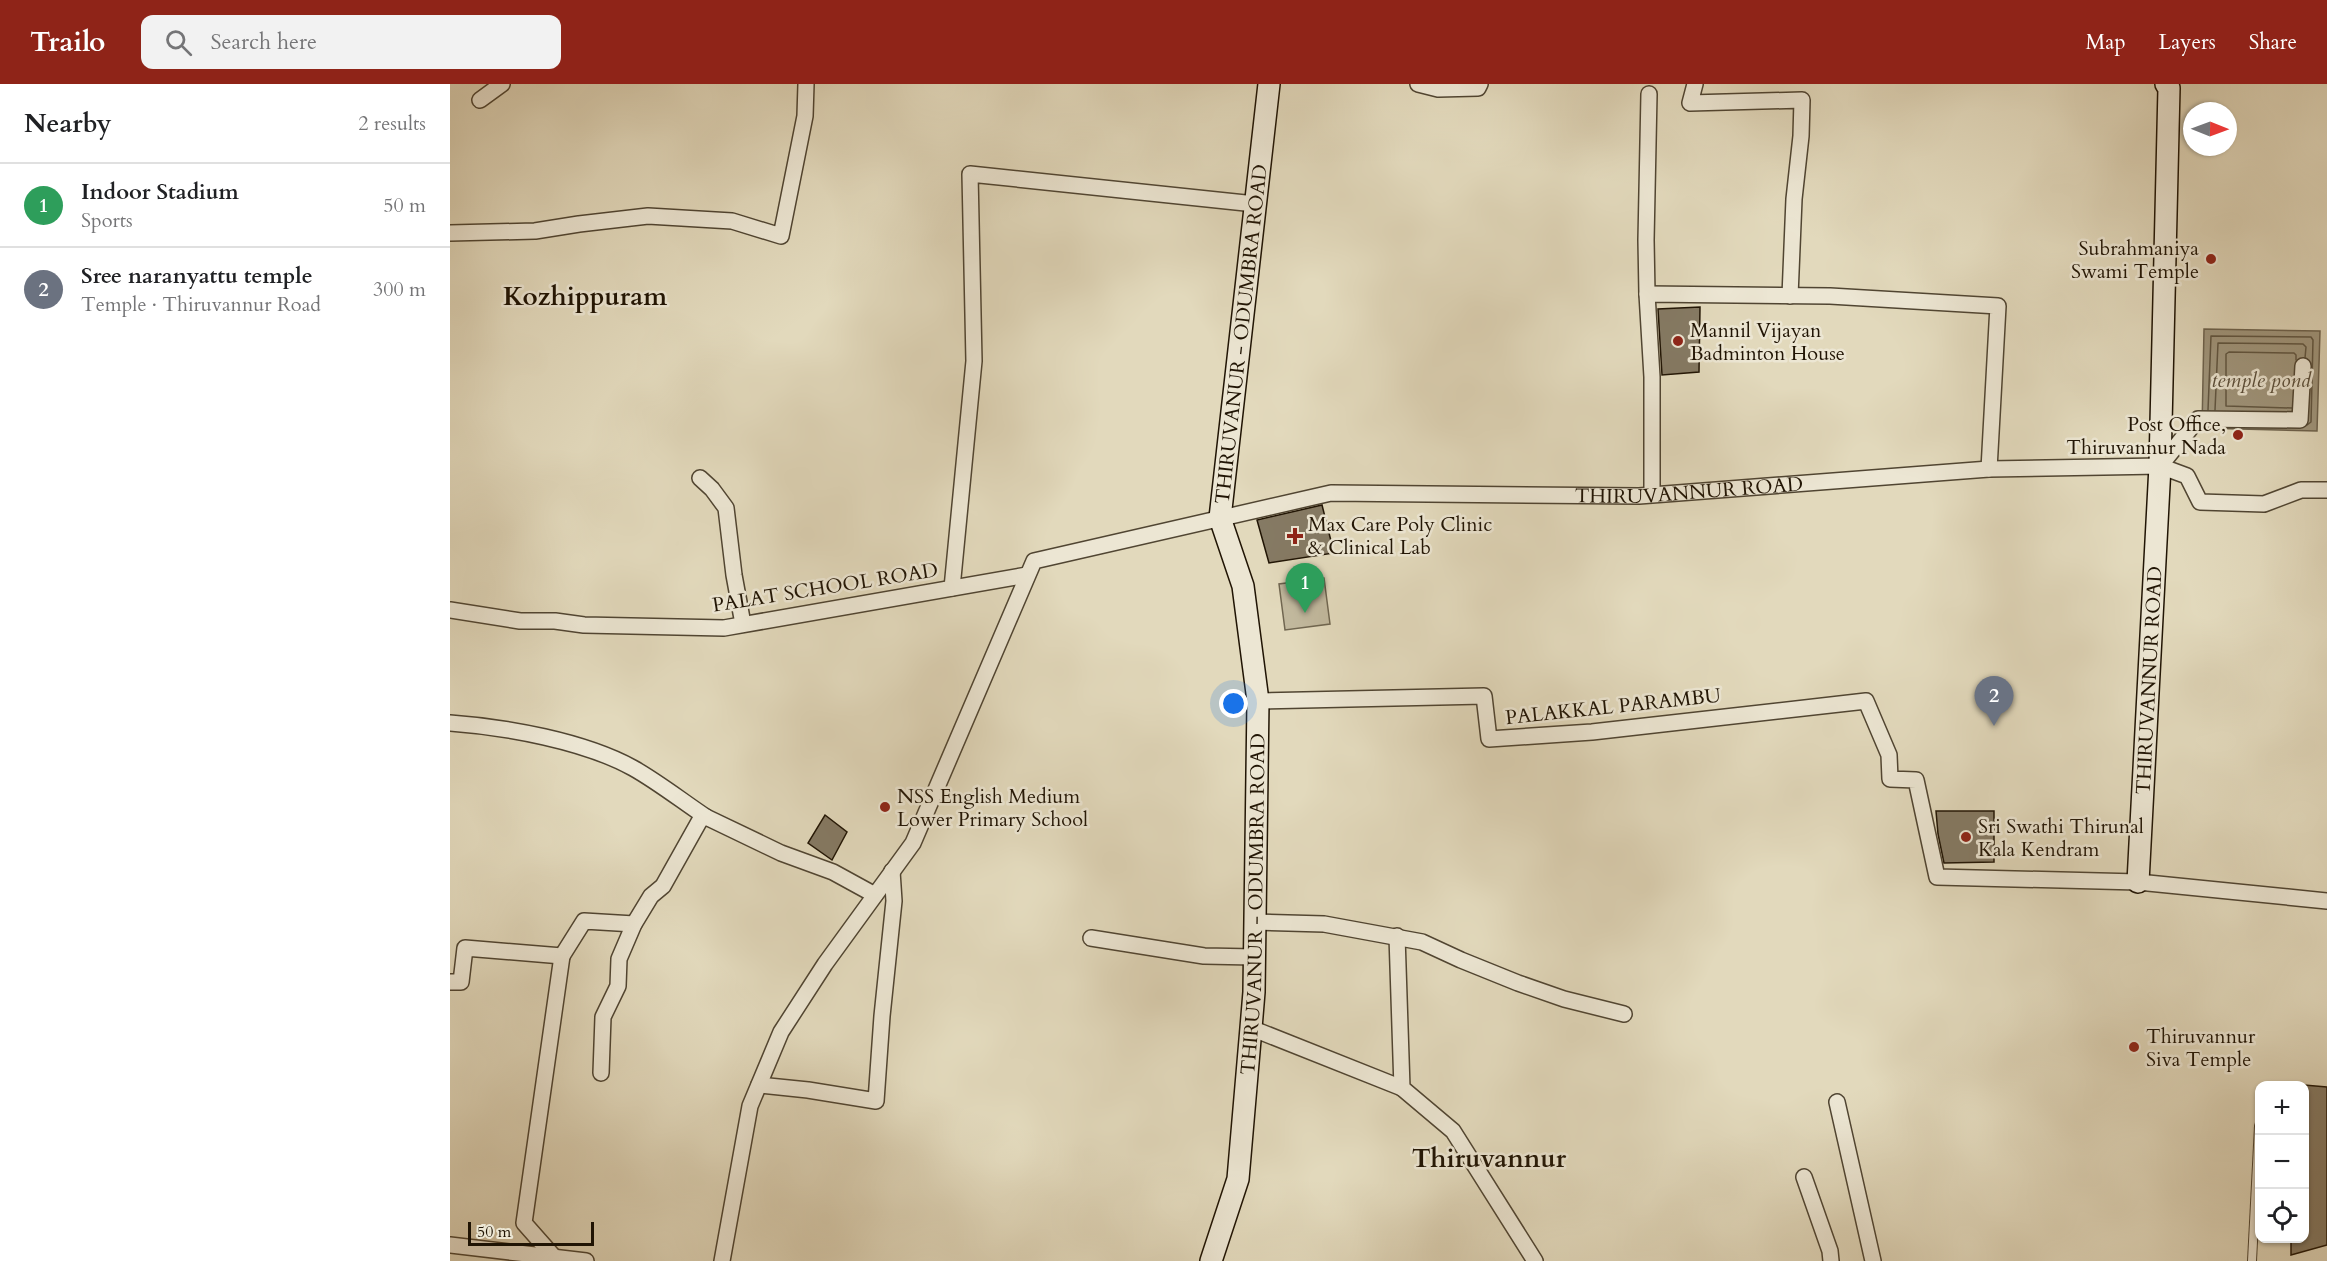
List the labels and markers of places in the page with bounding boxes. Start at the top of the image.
place label: Subrahmaniya Swami Temple [2071,235,2199,285]
marker: Subrahmaniya Swami Temple [2204,252,2218,266]
place label: Mannil Vijayan Badminton House [1690,317,1845,367]
marker: Mannil Vijayan Badminton House [1671,334,1685,348]
place label: Post Office, Thiruvannur Nada [2066,411,2226,461]
marker: Post Office, Thiruvannur Nada [2231,428,2245,442]
place label: Max Care Poly Clinic & Clinical Lab [1308,511,1492,561]
marker: Max Care Poly Clinic & Clinical Lab [1286,527,1304,545]
pin: 1 [1286,564,1324,613]
pin: 2 [1974,676,2014,726]
place label: NSS English Medium Lower Primary School [897,783,1088,833]
marker: NSS English Medium Lower Primary School [878,800,892,814]
place label: Sri Swathi Thirunal Kala Kendram [1978,813,2144,863]
marker: Sri Swathi Thirunal Kala Kendram [1959,830,1973,844]
place label: Thiruvannur Siva Temple [2146,1023,2256,1073]
marker: Thiruvannur Siva Temple [2127,1040,2141,1054]

